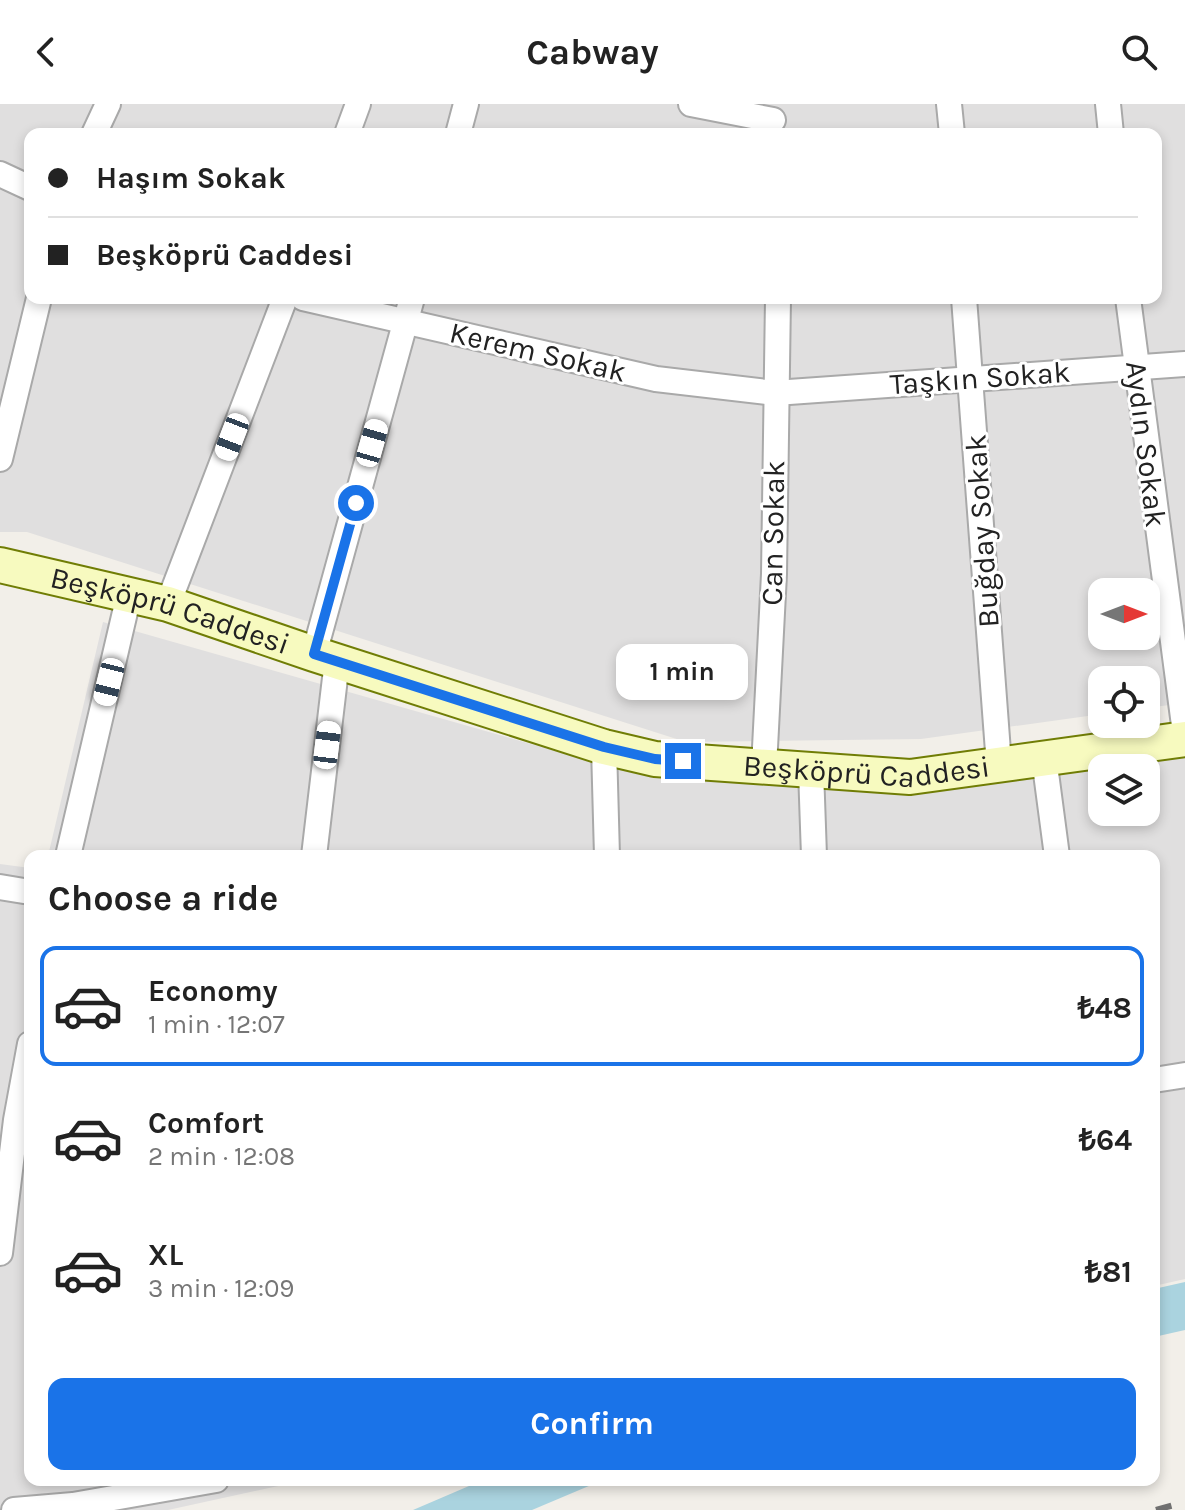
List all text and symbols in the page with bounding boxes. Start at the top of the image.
icon: back [24,30,68,74]
icon: search [1117,30,1161,74]
text: Cabway [526,31,659,73]
text: Haşım Sokak [96,160,286,196]
text: Beşköprü Caddesi [96,237,353,273]
street label: Kerem Sokak [446,314,630,390]
street label: Taşkın Sokak [889,354,1071,402]
street label: Aydın Sokak [1118,359,1174,529]
car [212,410,252,464]
car [354,417,390,469]
street label: Buğday Sokak [957,433,1007,629]
street label: Can Sokak [754,460,792,606]
route start [338,485,374,521]
street label: Beşköprü Caddesi [47,559,294,662]
north arrow [1088,578,1160,650]
map controls [1088,578,1160,826]
callout: 1 min [617,645,749,701]
car [92,656,126,708]
text: 1 min [649,656,715,687]
button: locate [1088,666,1160,738]
car [312,720,342,770]
route end [665,743,701,779]
street label: Beşköprü Caddesi [742,747,992,795]
button: layers [1088,754,1160,826]
text: Choose a ride [48,877,278,919]
icon: car [52,970,124,1042]
text: Economy [148,973,278,1009]
text: ₺48 [1078,990,1132,1026]
text: 1 min · 12:07 [148,1009,285,1040]
icon: car [52,1102,124,1174]
text: Comfort [148,1105,264,1141]
text: ₺64 [1079,1122,1132,1158]
text: 2 min · 12:08 [148,1141,295,1172]
icon: car [52,1234,124,1306]
text: XL [148,1237,183,1273]
text: ₺81 [1085,1254,1132,1290]
text: 3 min · 12:09 [148,1273,294,1304]
button: Confirm [48,1378,1136,1470]

